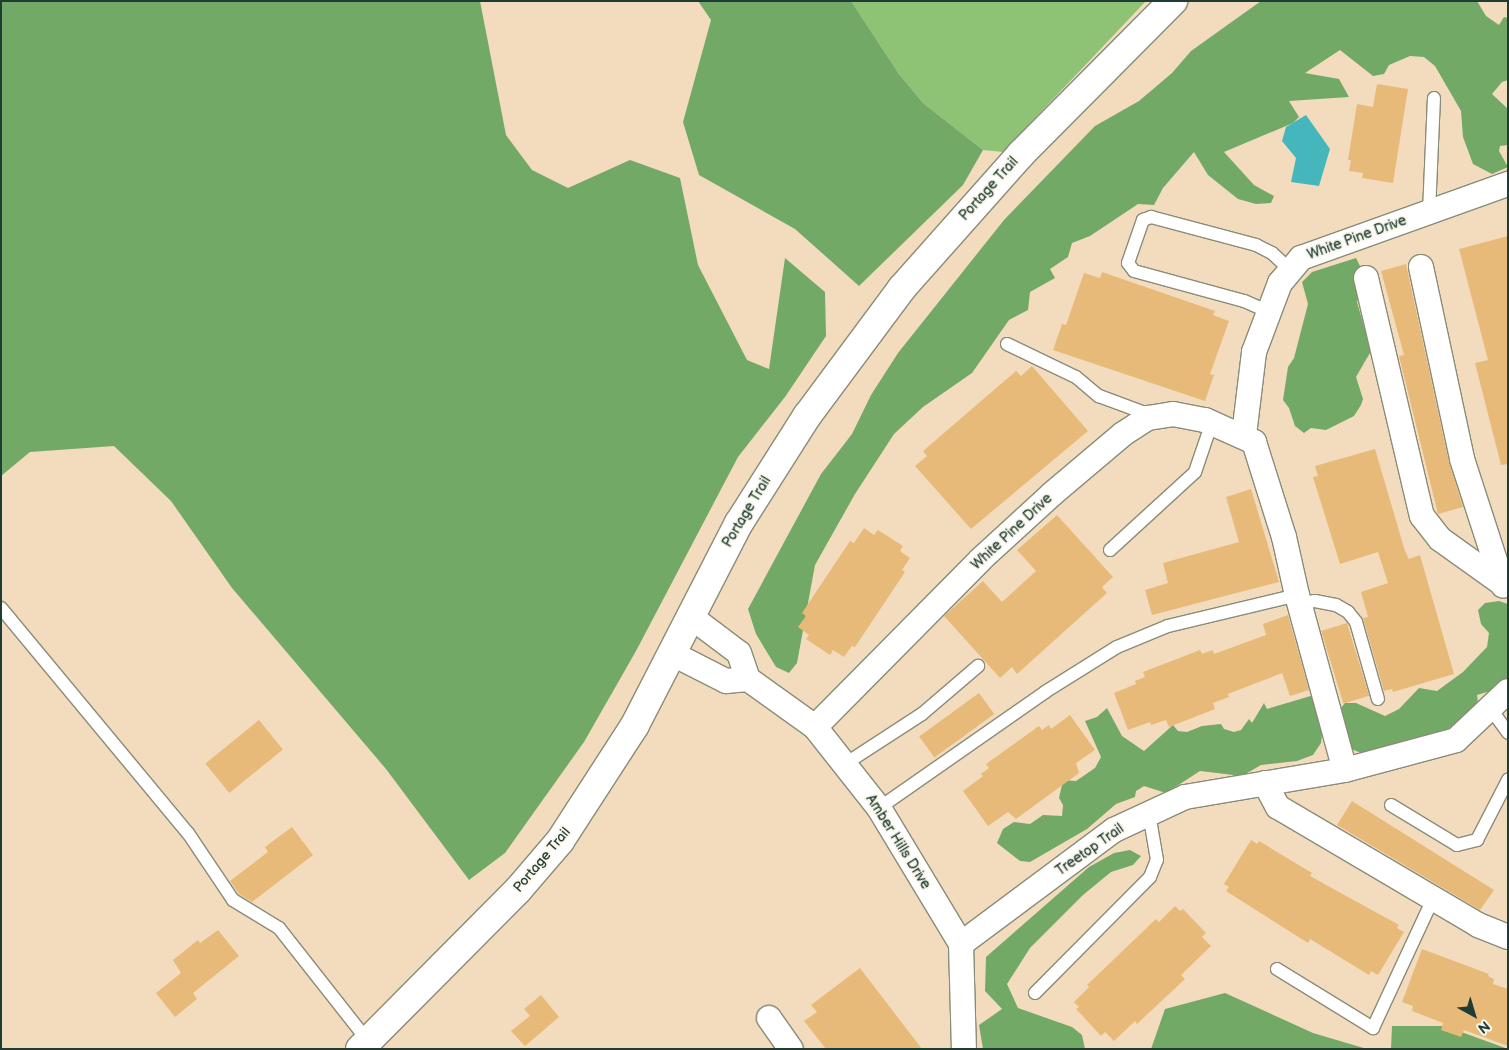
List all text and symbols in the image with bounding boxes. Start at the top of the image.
street label: Portage Trail [956,154,1022,224]
street label: White Pine Drive [1305,212,1409,264]
street label: Portage Trail [719,473,775,551]
street label: White Pine Drive [968,490,1056,574]
street label: Amber Hills Drive [862,791,934,893]
street label: Treetop Trail [1053,820,1127,880]
street label: Portage Trail [510,824,574,896]
north arrow [1449,990,1499,1040]
text: N [1474,1017,1493,1037]

